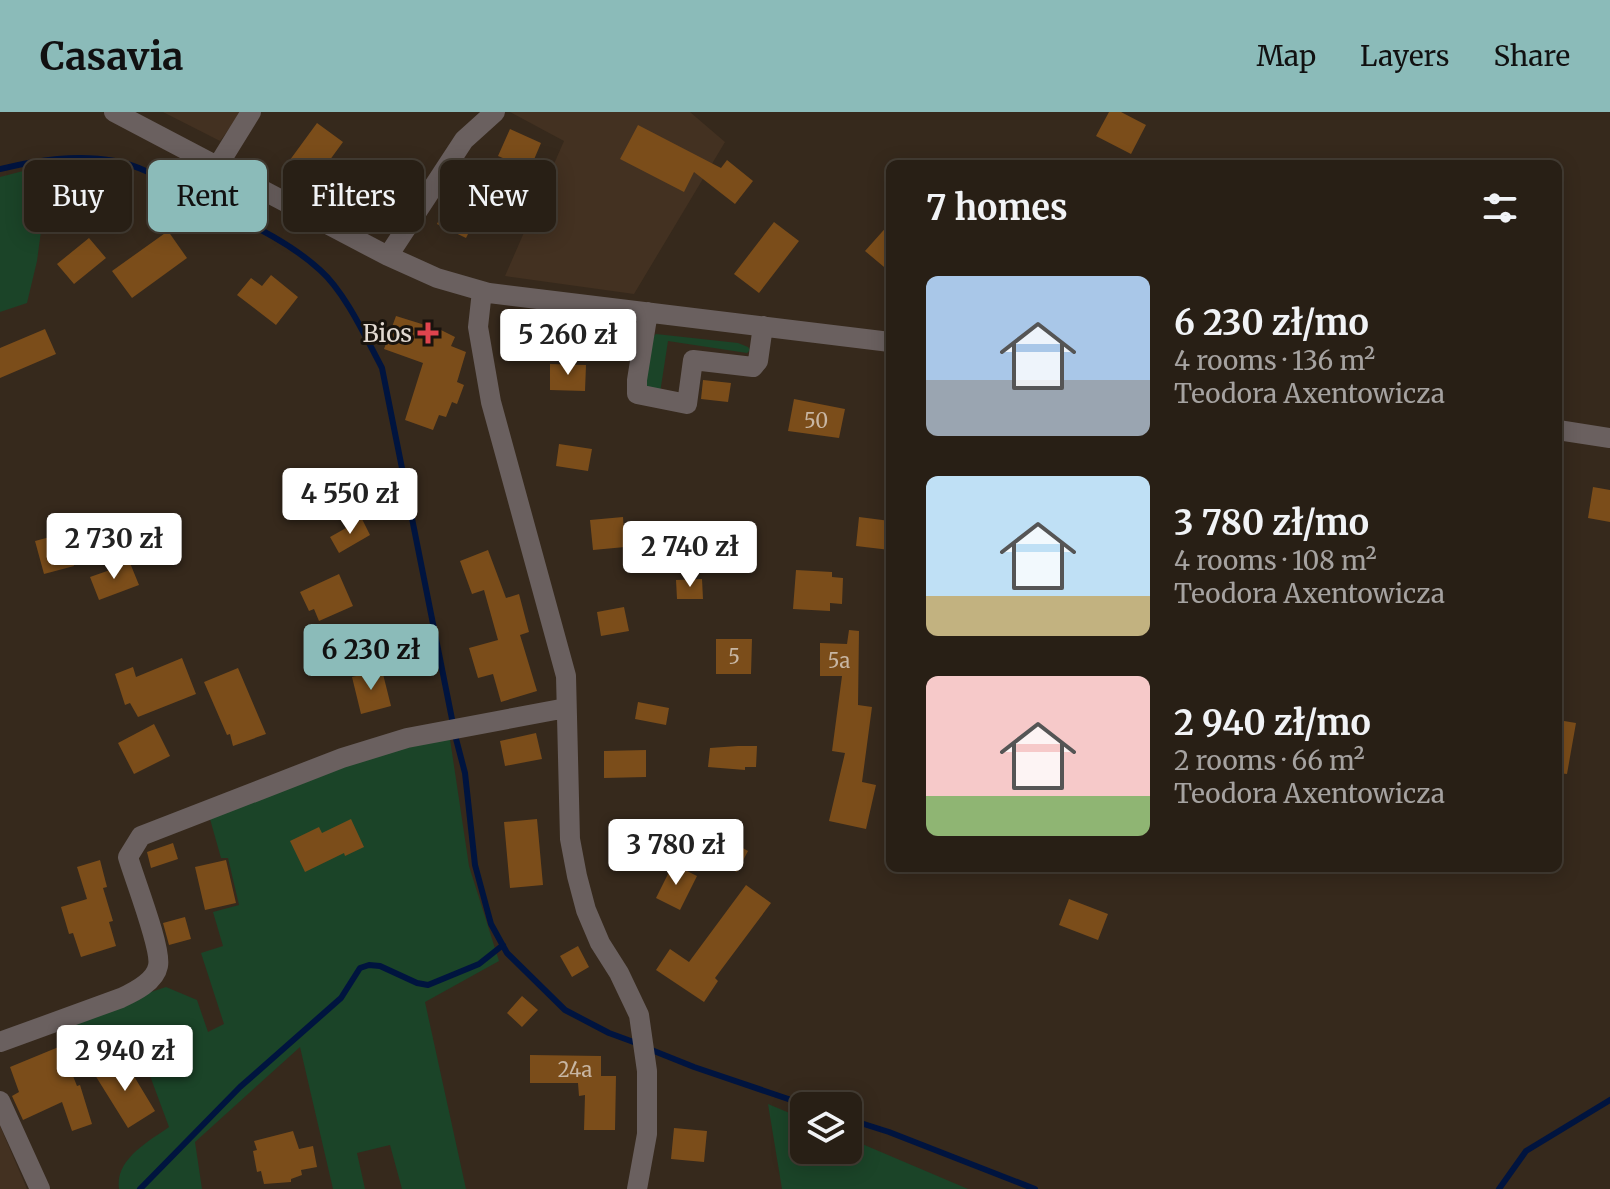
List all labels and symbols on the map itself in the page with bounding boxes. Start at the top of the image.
pin: 5 260 zł [485,309,651,377]
place label: Bios [363,318,412,349]
marker: Bios [419,324,437,342]
house number: 50 [804,408,828,433]
pin: 4 550 zł [267,468,433,536]
pin: 2 730 zł [31,513,197,581]
pin: 2 740 zł [607,521,773,589]
pin: 6 230 zł [288,624,454,692]
house number: 5 [728,644,740,669]
house number: 5a [828,648,850,673]
pin: 3 780 zł [593,819,759,887]
pin: 2 940 zł [42,1025,208,1093]
house number: 24a [558,1057,593,1082]

